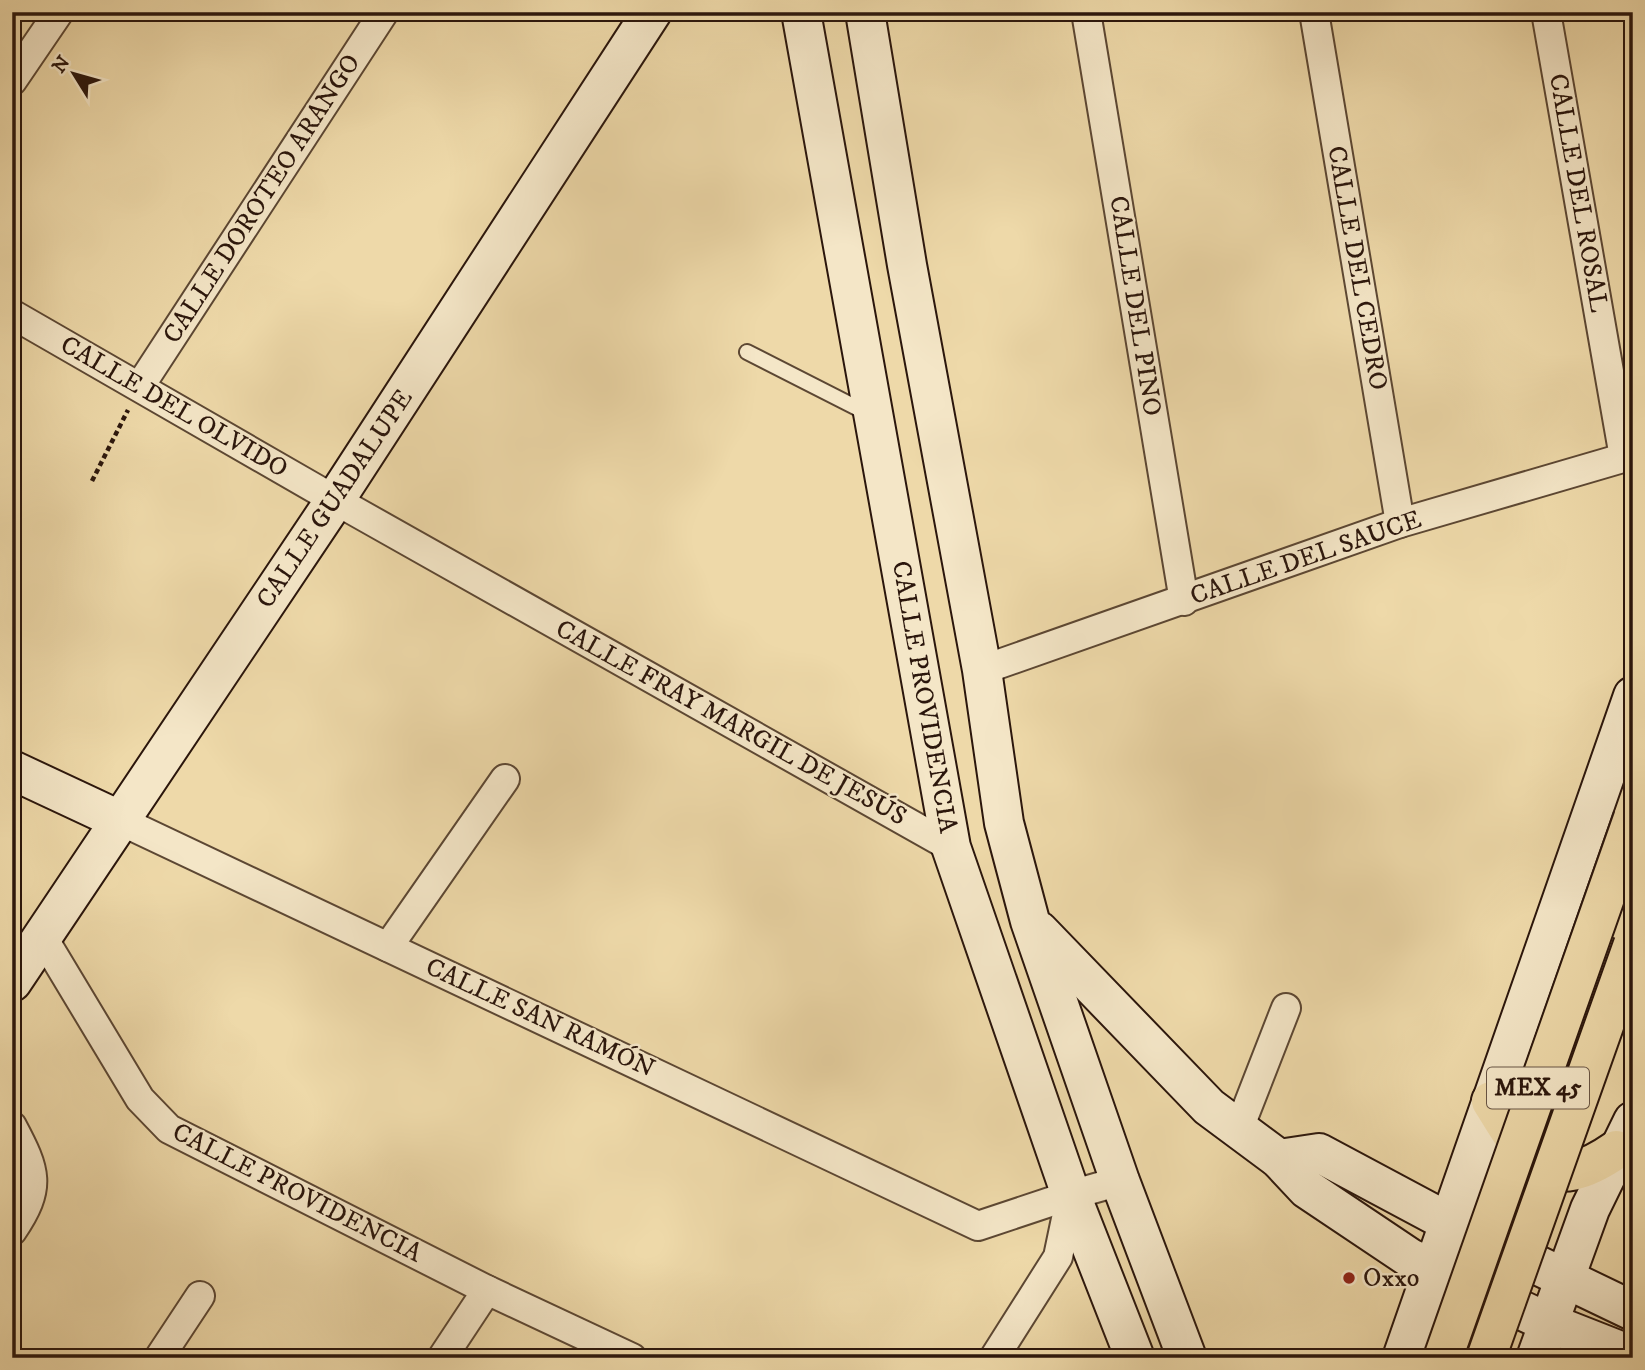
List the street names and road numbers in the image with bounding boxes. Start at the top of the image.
street label: CALLE DOROTEO ARANGO [156,48,368,350]
street label: CALLE DEL ROSAL [1541,71,1615,315]
street label: CALLE DEL CEDRO [1319,143,1395,393]
street label: CALLE DEL PINO [1101,194,1169,418]
street label: CALLE DEL OLVIDO [54,328,294,486]
street label: CALLE GUADALUPE [249,383,421,615]
street label: CALLE DEL SAUCE [1186,503,1426,613]
street label: CALLE PROVIDENCIA [884,558,964,836]
street label: CALLE FRAY MARGIL DE JESÚS [550,612,913,834]
street label: CALLE SAN RAMÓN [420,949,660,1086]
road number: MEX 45 [1487,1068,1589,1108]
street label: CALLE PROVIDENCIA [167,1116,428,1271]

